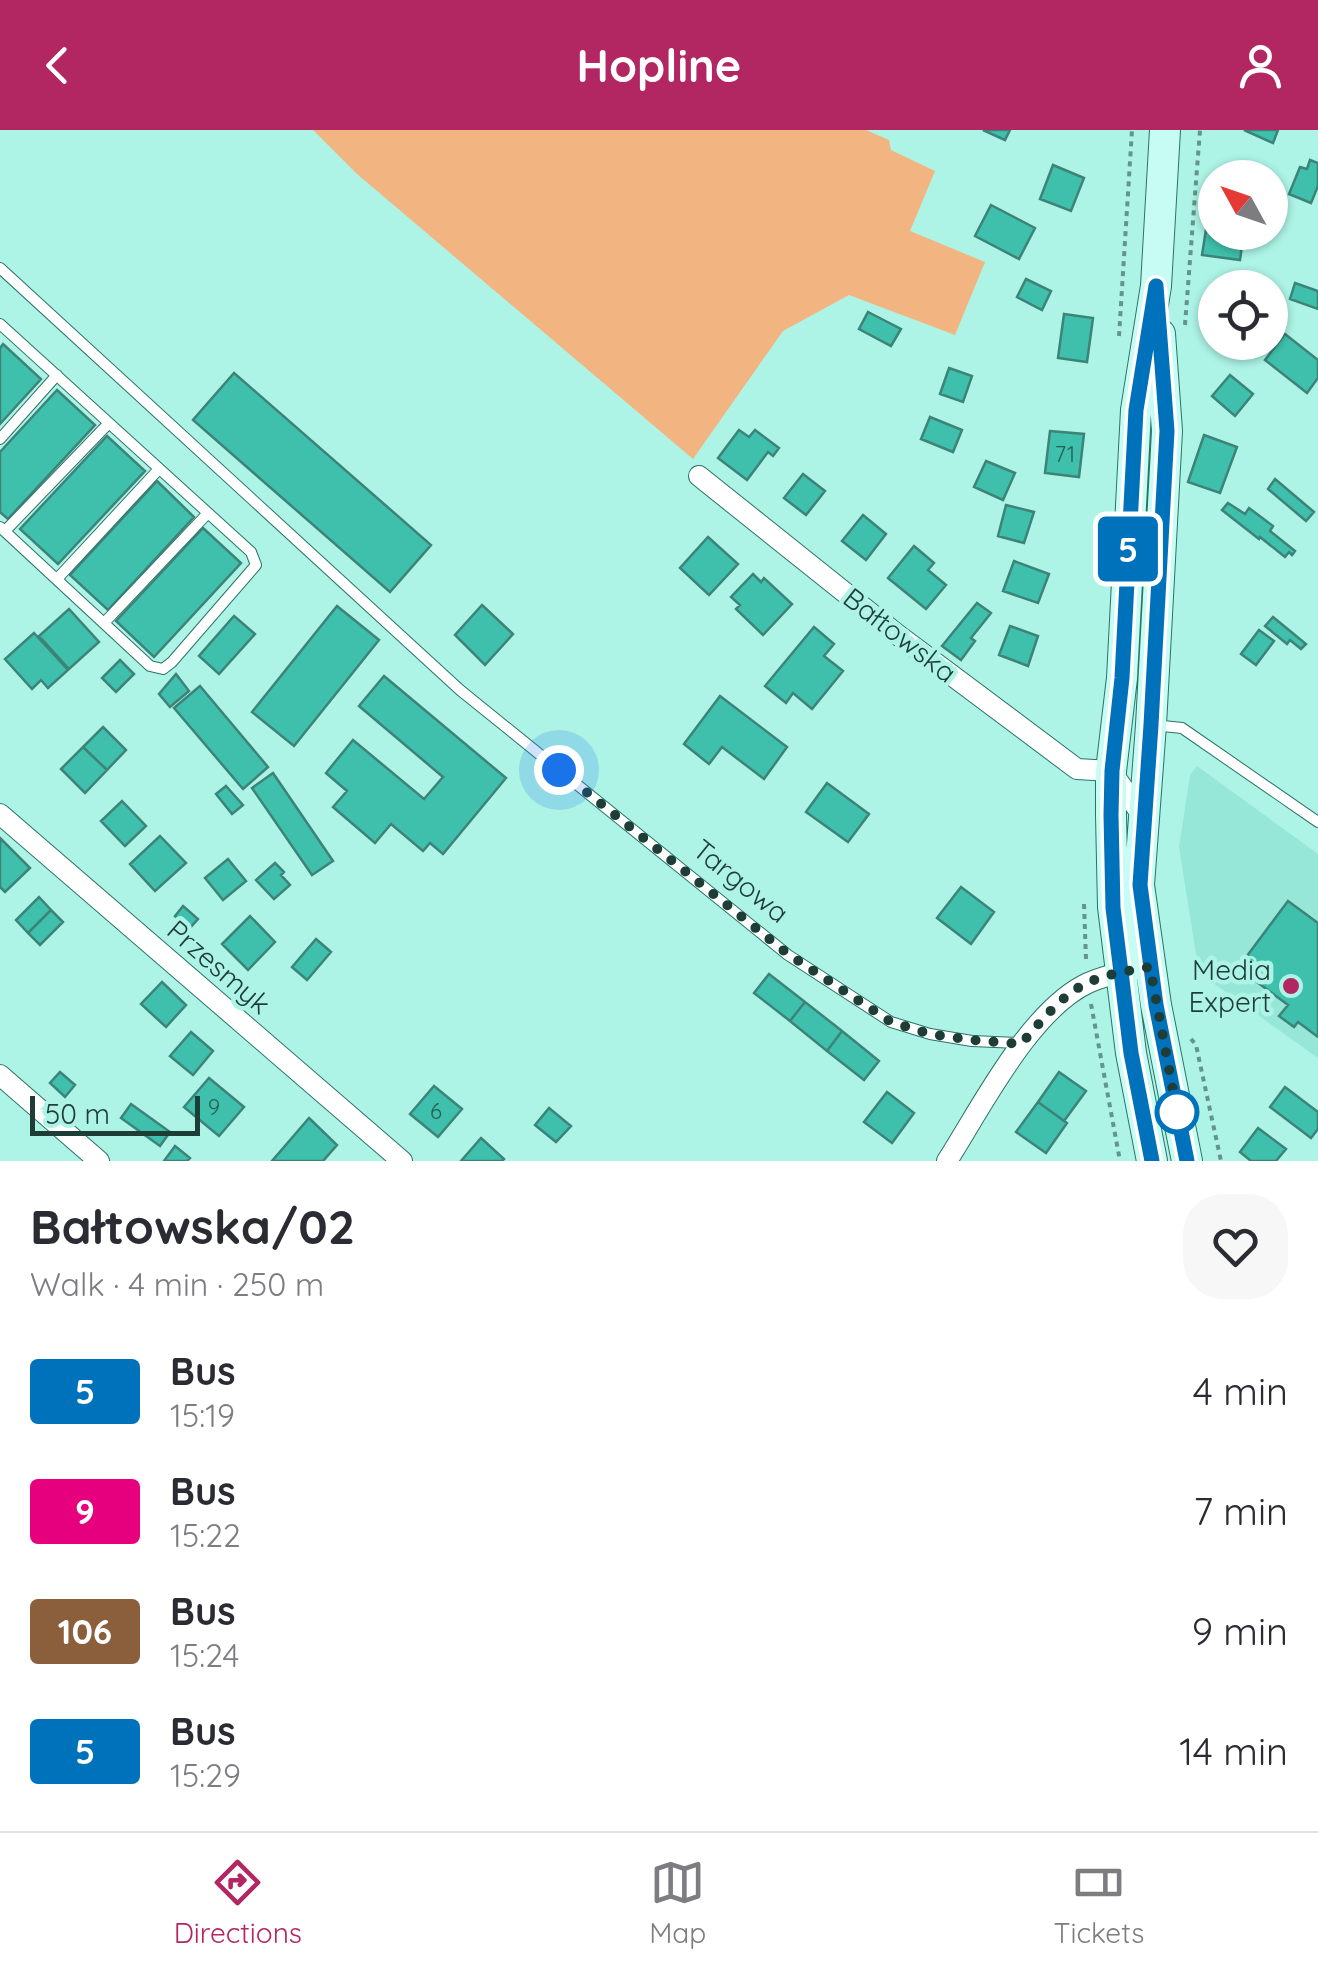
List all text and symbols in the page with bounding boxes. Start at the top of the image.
text: Hopline [577,37,741,93]
icon: back [30,38,85,93]
icon: person [1233,38,1288,93]
north arrow [1198,160,1288,250]
map controls [1198,160,1288,360]
button: locate [1198,270,1288,360]
house number: 71 [1055,440,1075,468]
line badge: 5 [1096,516,1160,582]
text: 5 [1118,527,1138,571]
street label: Bałtowska [837,580,964,690]
your location [534,745,584,795]
street label: Targowa [686,831,796,930]
street label: Przesmyk [160,912,278,1021]
place label: Media Expert [1188,952,1271,1019]
marker: Media Expert [1280,975,1302,997]
scale bar [30,1091,200,1136]
unlabelled marker [1156,1091,1198,1133]
house number: 9 [208,1093,220,1121]
text: 50 m [45,1096,110,1131]
house number: 6 [430,1097,442,1125]
button: heart [1183,1194,1288,1299]
text: Bałtowska/02 [30,1196,355,1256]
text: Walk · 4 min · 250 m [30,1264,324,1304]
text: Bus [170,1347,236,1395]
text: 4 min [1193,1367,1288,1415]
text: 5 [75,1369,95,1413]
text: 15:19 [170,1395,235,1435]
text: Bus [170,1467,236,1515]
text: 7 min [1193,1487,1288,1535]
text: 9 [75,1489,95,1533]
text: 15:22 [170,1515,241,1555]
text: Bus [170,1587,236,1635]
text: 9 min [1192,1607,1288,1655]
text: 106 [58,1609,112,1653]
text: 15:24 [170,1635,239,1675]
text: Bus [170,1707,236,1755]
text: 14 min [1179,1727,1288,1775]
text: 5 [75,1729,95,1773]
text: 15:29 [170,1755,241,1795]
tab: Directions [174,1855,302,1950]
tab: Map [649,1855,706,1950]
tab: Tickets [1054,1855,1144,1950]

